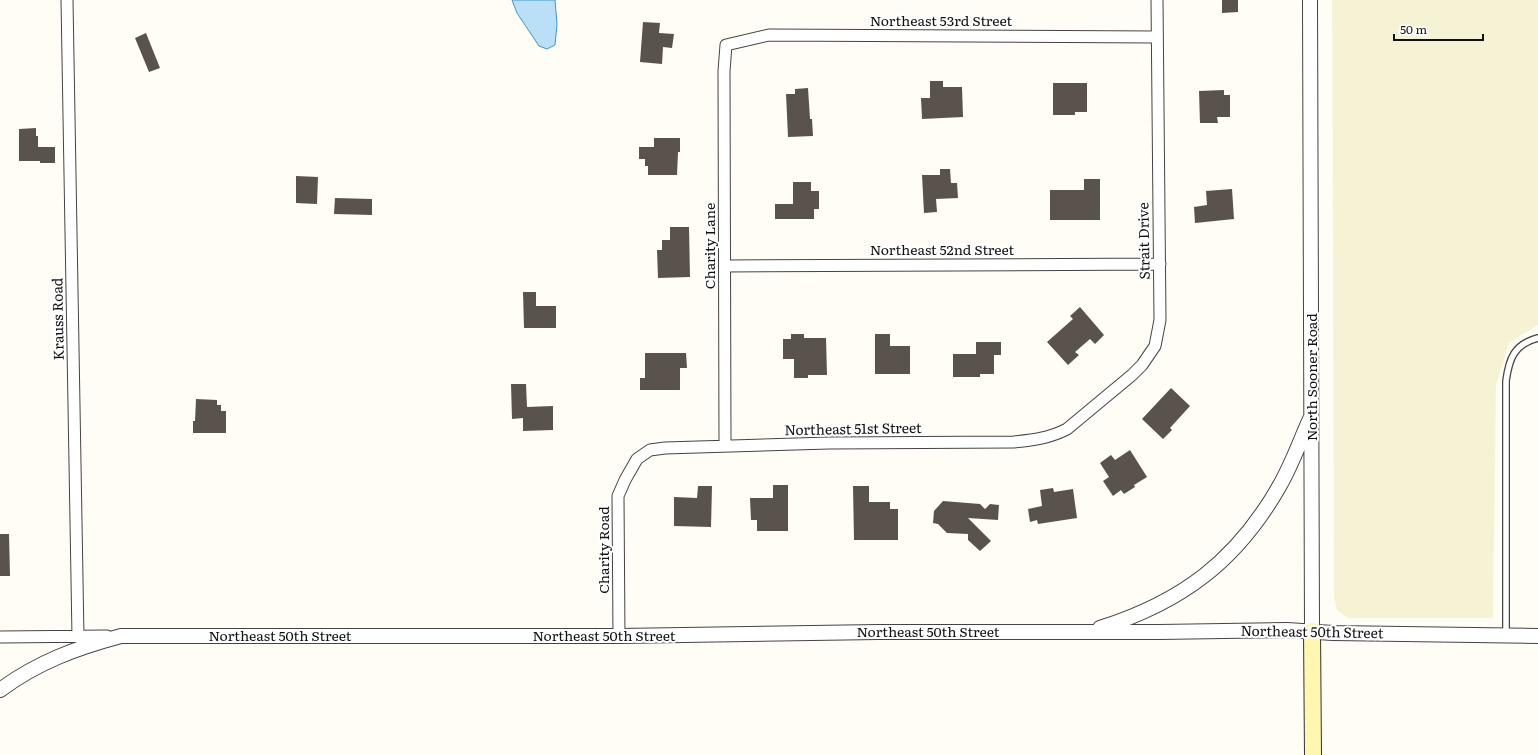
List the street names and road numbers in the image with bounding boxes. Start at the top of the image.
street label: Northeast 53rd Street [870,10,1013,30]
street label: Strait Drive [1132,202,1154,280]
street label: Charity Lane [699,203,719,289]
street label: Northeast 52nd Street [870,239,1015,259]
street label: Krauss Road [46,277,68,361]
street label: North Sooner Road [1301,313,1321,441]
street label: Northeast 51st Street [784,417,922,439]
street label: Charity Road [593,506,613,594]
street label: Northeast 50th Street [1240,620,1384,642]
street label: Northeast 50th Street [857,621,1000,641]
street label: Northeast 50th Street [209,625,352,645]
street label: Northeast 50th Street [533,625,676,645]

